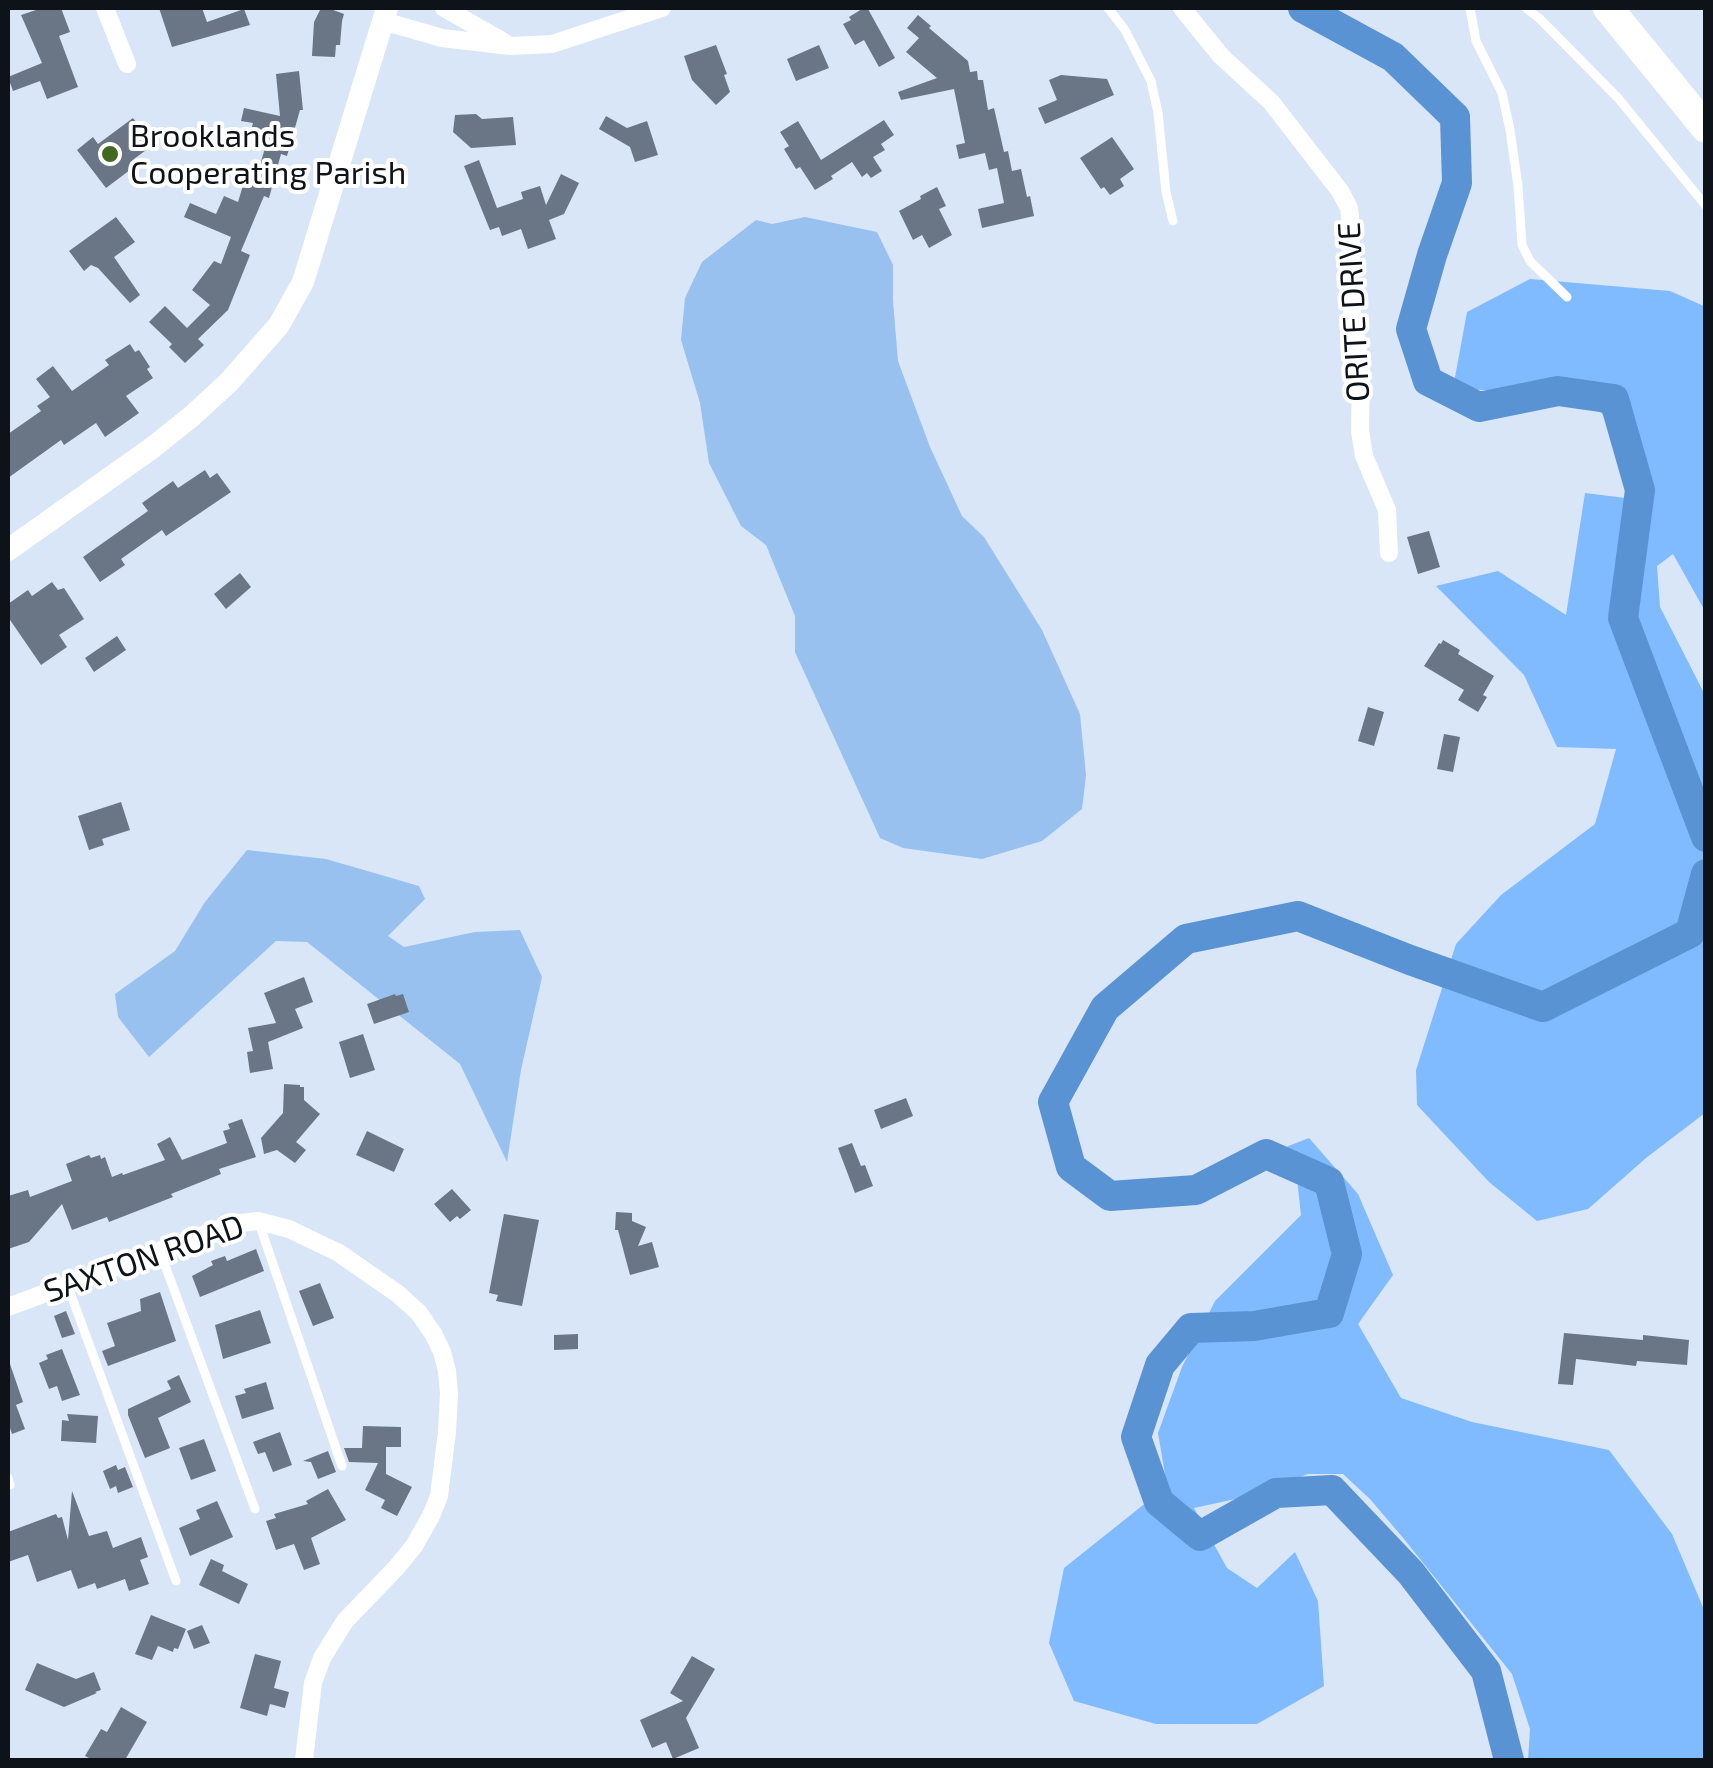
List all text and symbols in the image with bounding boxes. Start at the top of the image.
place label: Brooklands Cooperating Parish [130,117,406,192]
marker: Brooklands Cooperating Parish [99,143,121,165]
street label: ORITE DRIVE [1330,221,1378,403]
street label: SAXTON ROAD [39,1207,249,1311]

